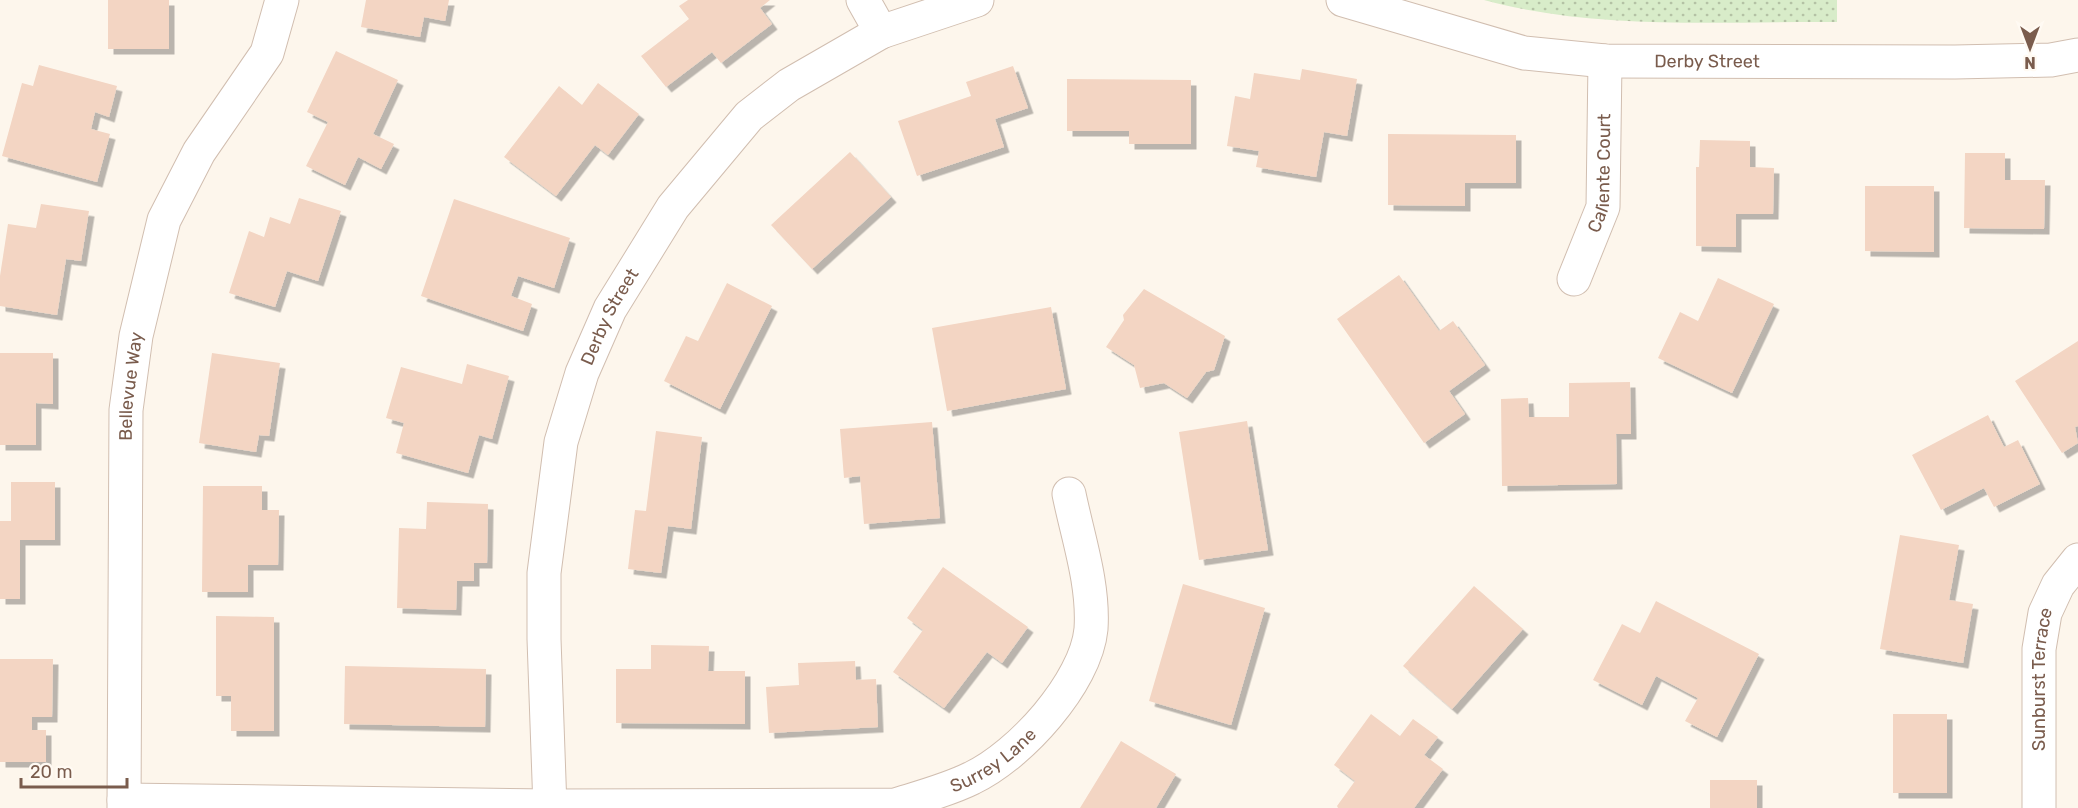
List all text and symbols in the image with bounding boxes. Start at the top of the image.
north arrow [2000,18,2060,78]
street label: Derby Street [1654,50,1760,72]
text: N [2024,53,2036,72]
street label: Caliente Court [1583,113,1615,236]
street label: Derby Street [576,264,643,368]
street label: Bellevue Way [115,330,147,441]
street label: Sunburst Terrace [2028,603,2057,751]
street label: Surrey Lane [947,723,1041,797]
scale bar [21,751,128,789]
text: 20 m [30,761,72,783]

